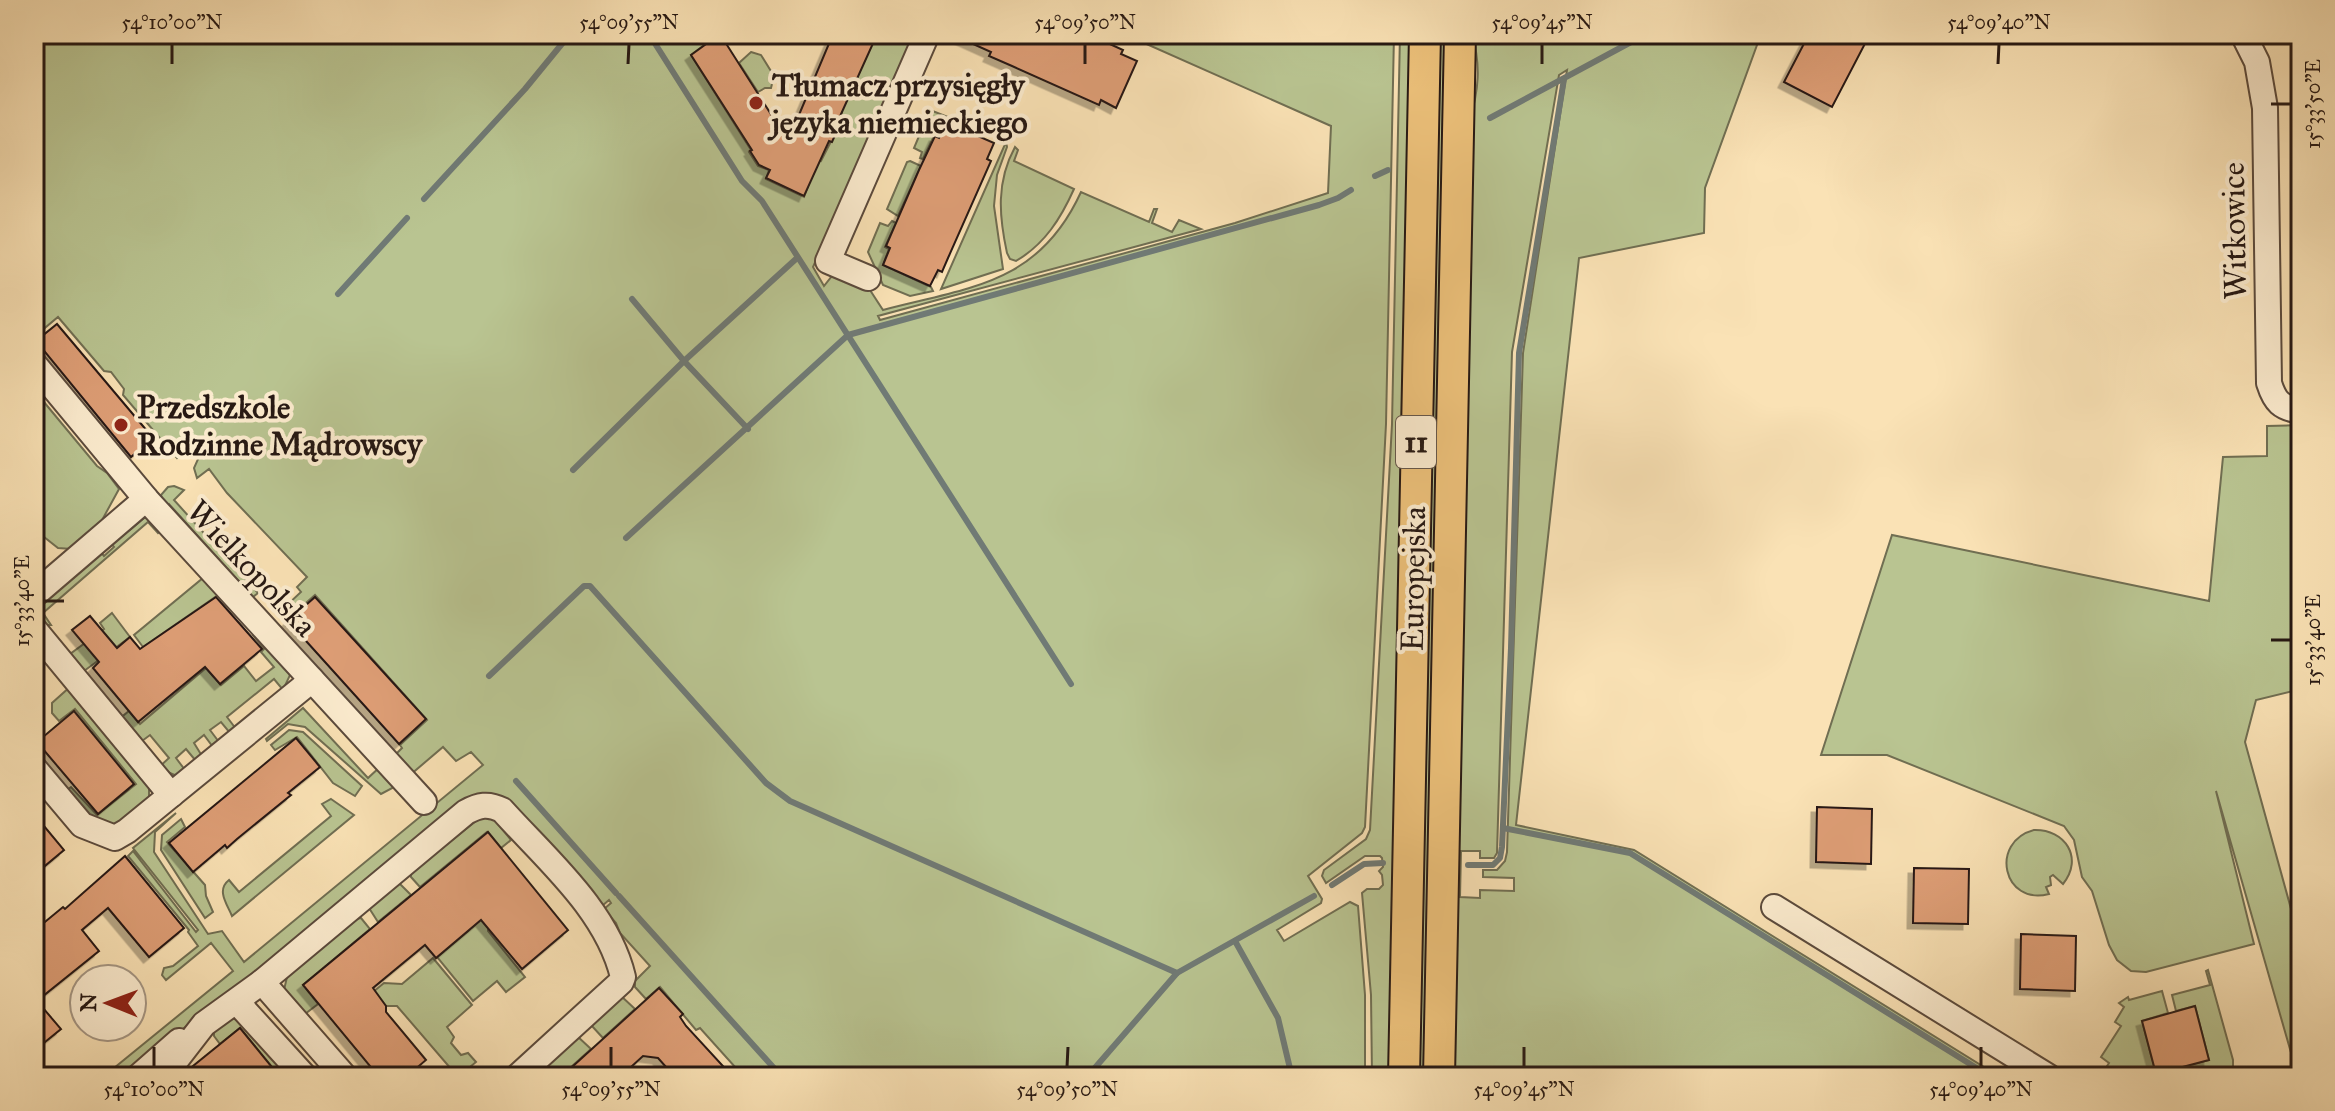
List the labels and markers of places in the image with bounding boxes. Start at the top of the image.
place label: Tłumacz przysięgły języka niemieckiego [767,66,1028,142]
marker: Tłumacz przysięgły języka niemieckiego [747,94,765,112]
place label: Przedszkole Rodzinne Mądrowscy [137,388,423,464]
marker: Przedszkole Rodzinne Mądrowscy [112,416,130,434]

